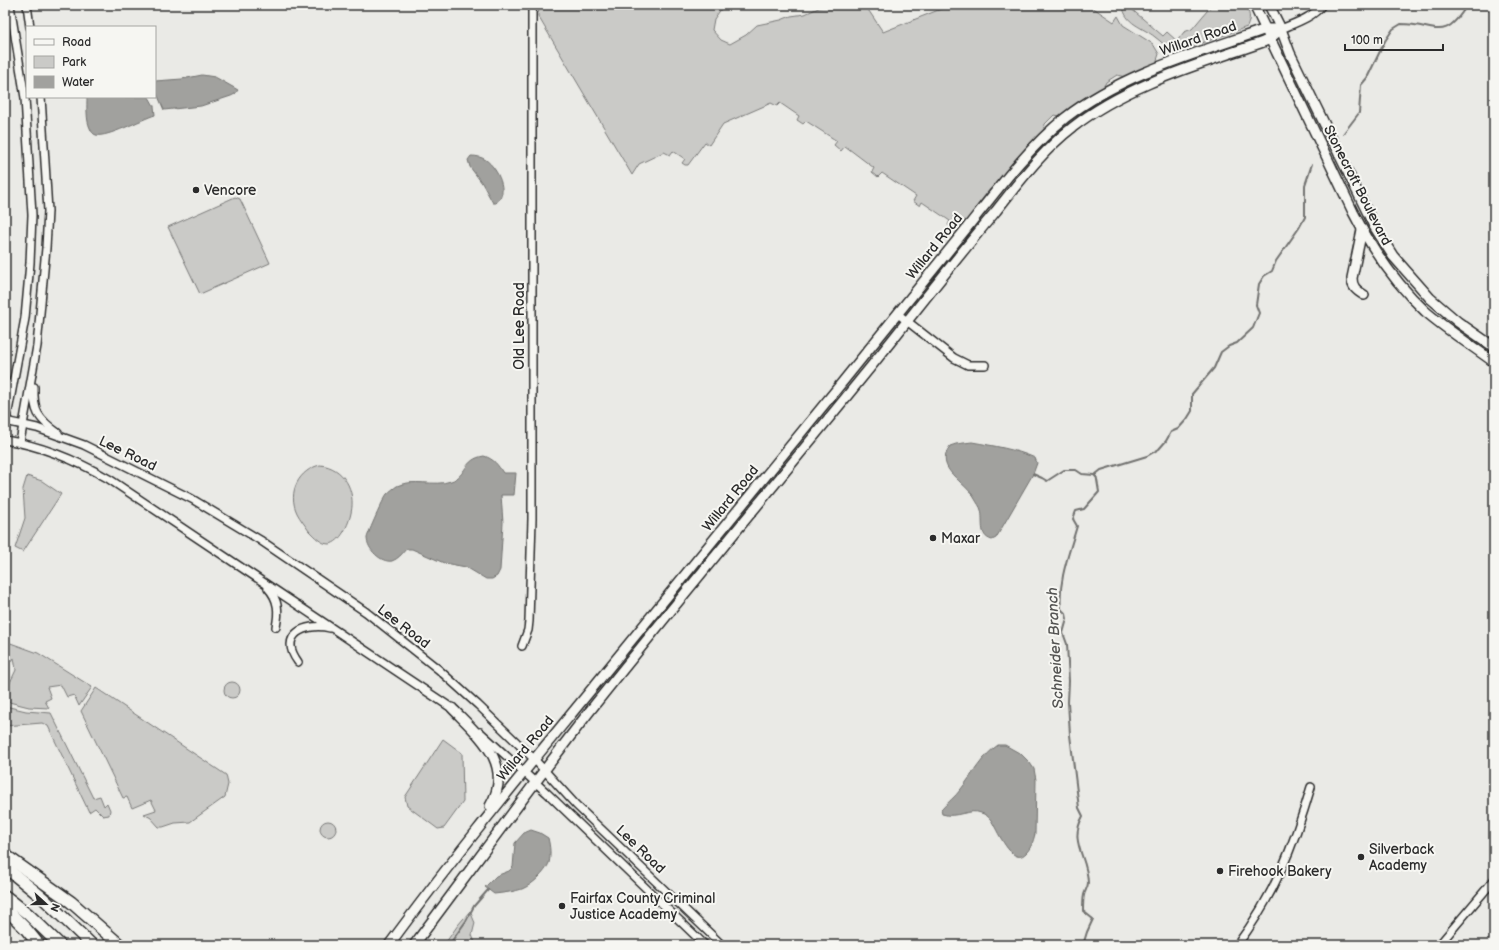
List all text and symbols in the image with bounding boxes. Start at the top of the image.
street label: Willard Road [1158,17,1239,60]
legend [26,26,156,98]
scale bar [1345,26,1443,52]
text: 100 m [1351,33,1383,48]
text: Road [62,35,91,50]
text: Park [62,55,86,70]
text: Water [62,75,94,90]
street label: Stonecroft Boulevard [1320,122,1395,248]
place label: Vencore [204,182,256,199]
marker: Vencore [191,185,201,195]
street label: Willard Road [903,210,966,283]
street label: Old Lee Road [511,282,528,370]
street label: Lee Road [96,432,159,475]
street label: Willard Road [699,462,762,535]
place label: Maxar [941,530,981,547]
marker: Maxar [928,533,938,543]
water label: Schneider Branch [1043,587,1068,709]
street label: Lee Road [374,601,433,652]
street label: Willard Road [493,712,558,784]
street label: Lee Road [612,822,669,877]
place label: Silverback Academy [1369,841,1434,874]
marker: Silverback Academy [1356,852,1366,862]
place label: Firehook Bakery [1228,863,1332,880]
marker: Firehook Bakery [1215,866,1225,876]
north arrow [26,884,66,924]
place label: Fairfax County Criminal Justice Academy [570,890,715,923]
text: N [47,901,62,914]
marker: Fairfax County Criminal Justice Academy [557,901,567,911]

